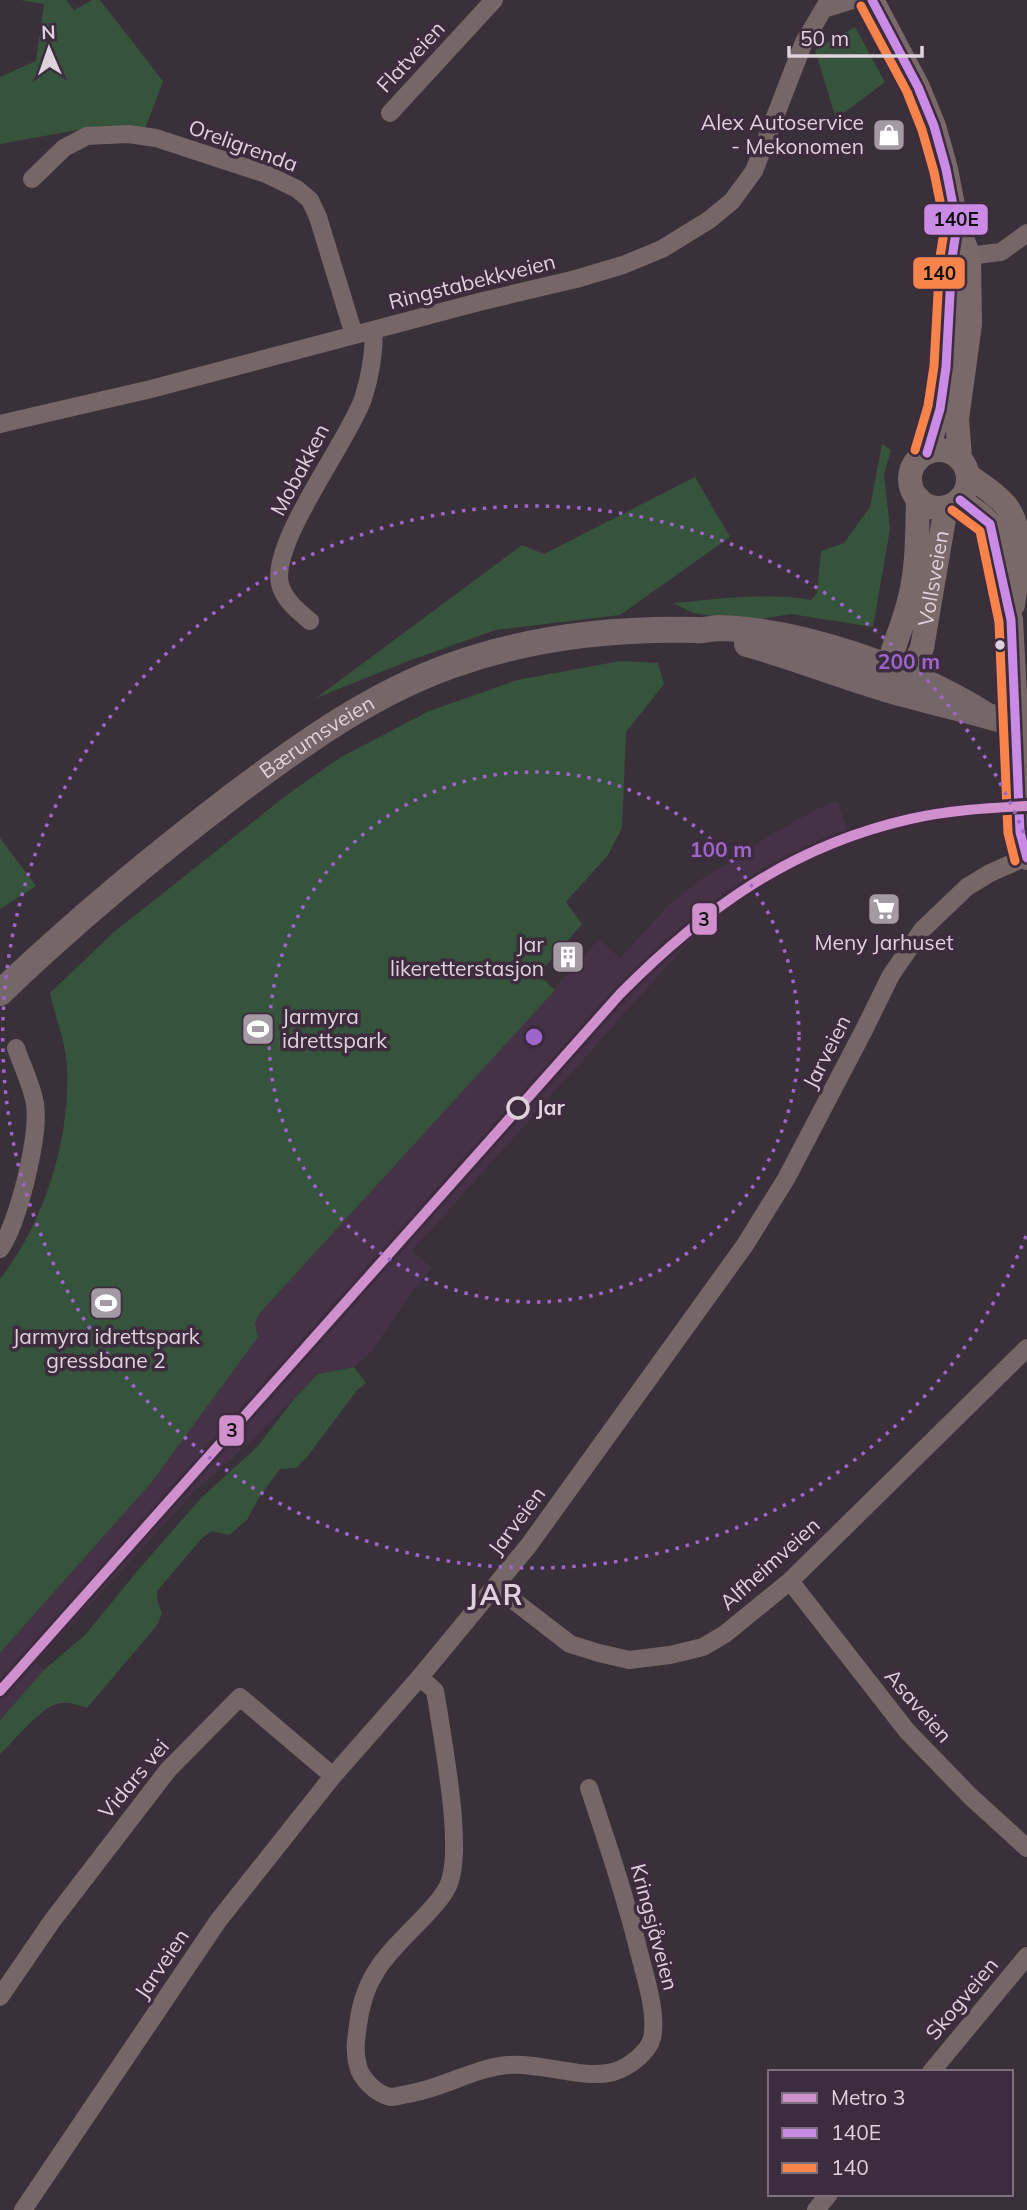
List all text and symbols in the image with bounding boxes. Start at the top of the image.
north arrow [14,14,84,84]
scale bar [789,14,922,58]
street label: Flatveien [371,15,450,97]
text: N [41,20,56,44]
text: 50 m [800,25,849,51]
place label: Alex Autoservice - Mekonomen [701,109,864,159]
street label: Oreligrenda [185,113,301,177]
shop icon: Alex Autoservice - Mekonomen [870,116,908,154]
line badge: 140E [923,203,989,236]
text: 140E [933,207,979,231]
street label: Ringstabekkveien [386,248,558,314]
line badge: 140 [912,256,966,290]
text: 140 [922,261,956,285]
street label: Mobakken [264,419,334,520]
street label: Vollsveien [912,528,954,628]
unlabelled marker [993,638,1007,652]
text: 200 m [878,648,940,674]
street label: Bærumsveien [254,689,379,784]
text: 100 m [690,836,752,862]
supermarket icon: Meny Jarhuset [865,890,903,928]
line badge: 3 [691,902,718,936]
text: 3 [698,907,710,931]
place label: Meny Jarhuset [814,929,954,955]
place label: Jar likeretterstasjon [390,931,544,981]
building icon: Jar likeretterstasjon [549,938,587,976]
place label: Jarmyra idrettspark [282,1003,387,1053]
sports icon: Jarmyra idrettspark [239,1010,277,1048]
street label: Jarveien [797,1010,856,1093]
centre of rings [522,1025,546,1049]
place label: Jar [536,1094,566,1120]
marker: Jar [507,1097,529,1119]
sports icon: Jarmyra idrettspark gressbane 2 [87,1284,125,1322]
place label: Jarmyra idrettspark gressbane 2 [12,1323,200,1373]
line badge: 3 [218,1414,245,1447]
text: 3 [226,1418,238,1442]
street label: Jarveien [482,1481,550,1560]
street label: Alfheimveien [714,1512,825,1615]
district label: JAR [468,1577,524,1612]
street label: Asaveien [880,1663,958,1748]
street label: Vidars vei [93,1733,174,1823]
street label: Kringsjåveien [626,1861,684,1993]
street label: Jarveien [128,1923,194,2003]
street label: Skogveien [919,1952,1003,2045]
legend [768,2070,1013,2196]
text: Metro 3 [831,2084,905,2110]
text: 140E [831,2119,881,2145]
text: 140 [831,2154,869,2180]

